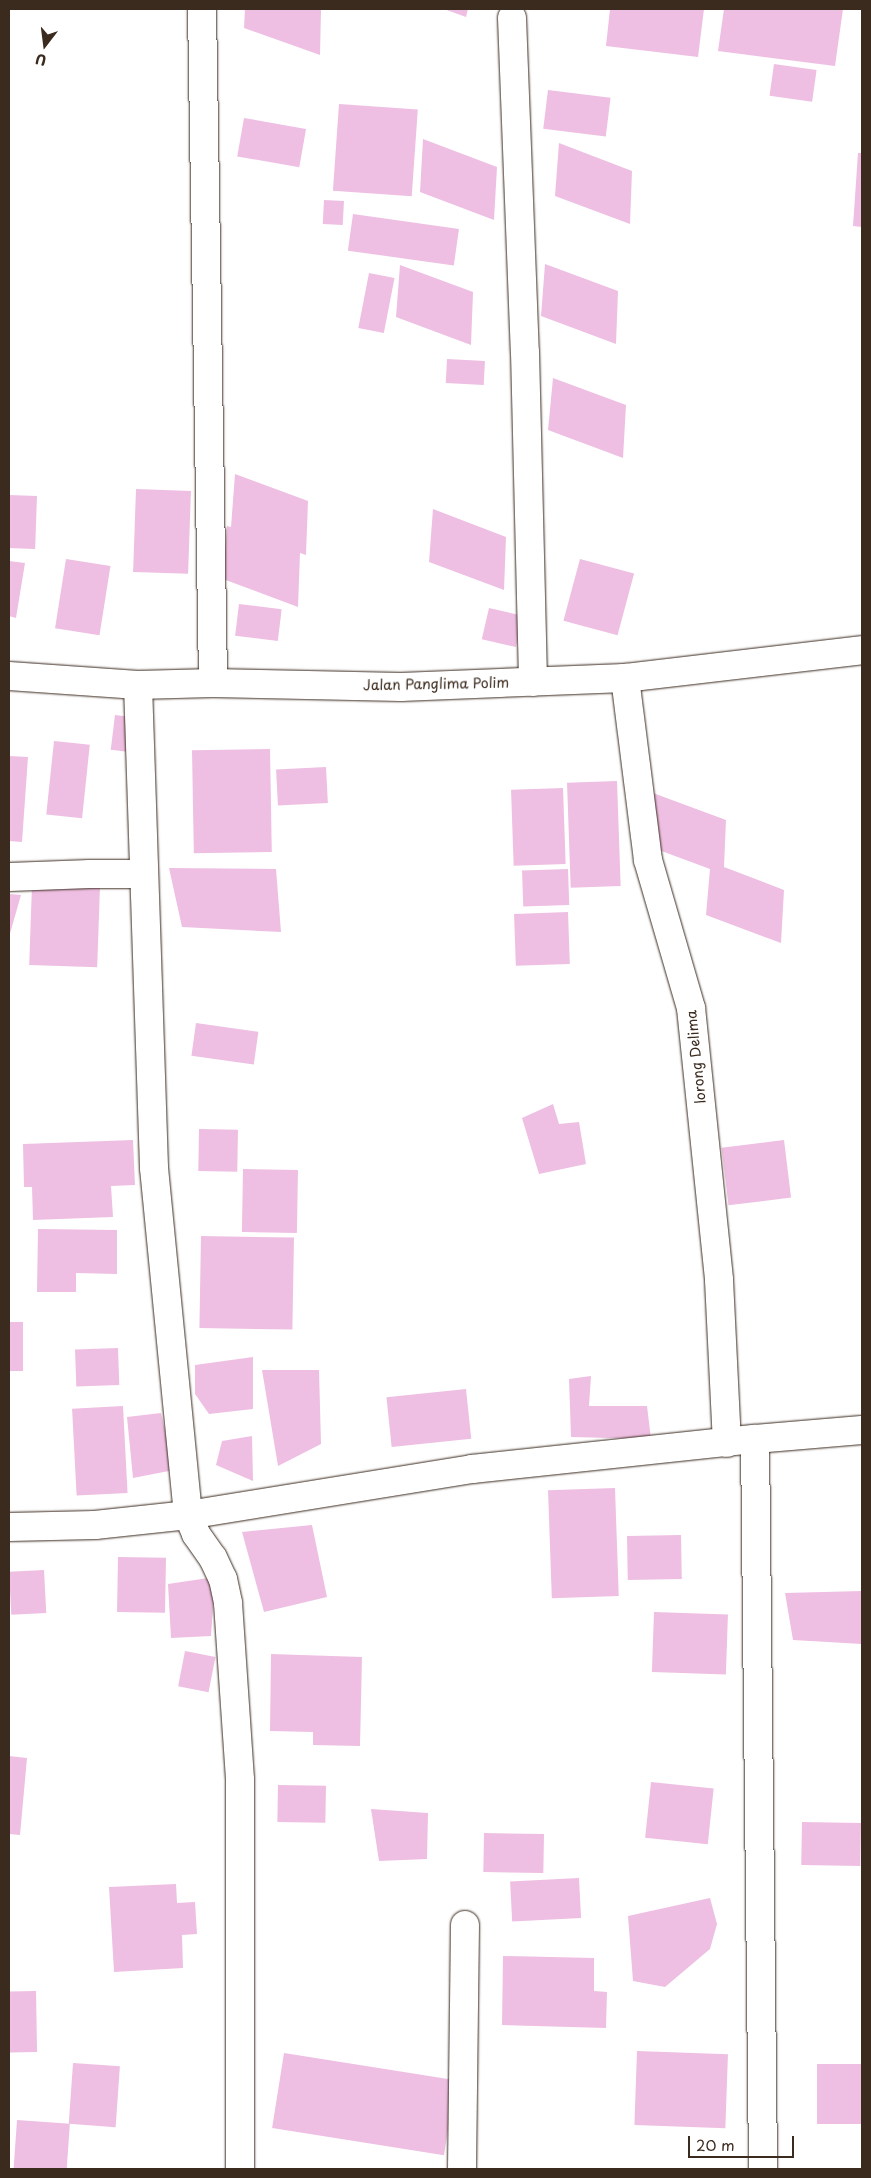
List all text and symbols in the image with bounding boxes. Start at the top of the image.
north arrow [20,20,70,70]
text: U [33,48,49,71]
street label: Jalan Panglima Polim [363,674,509,694]
street label: lorong Delima [683,1010,709,1104]
scale bar [691,2126,797,2158]
text: 20 m [696,2133,735,2156]

